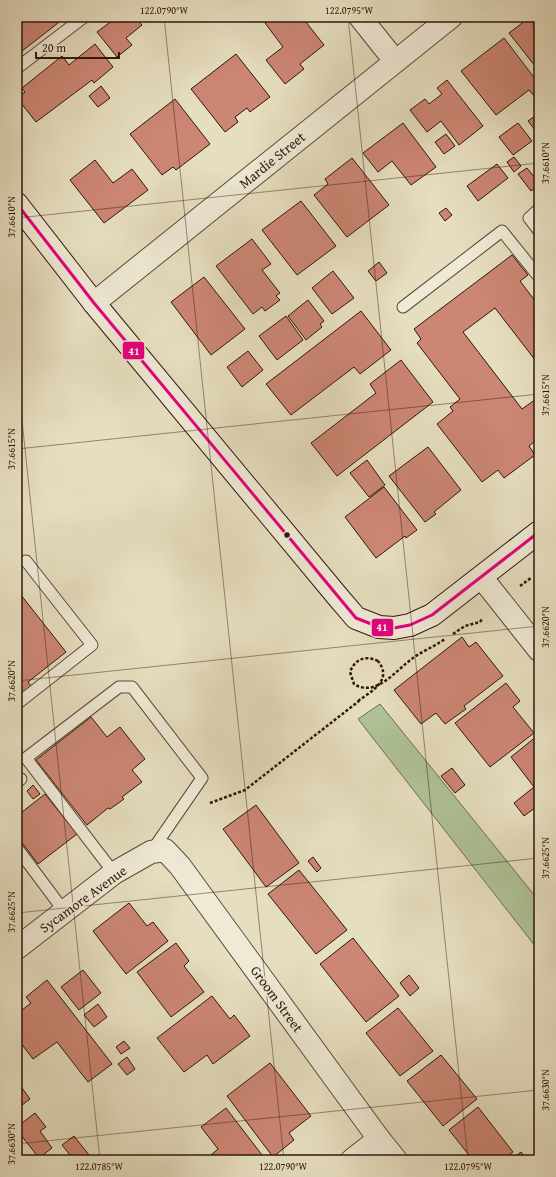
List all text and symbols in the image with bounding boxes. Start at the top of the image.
text: 122.0790°W [140,3,189,18]
text: 122.0795°W [325,3,374,18]
scale bar [36,34,119,60]
text: 20 m [42,39,66,56]
street label: Mardie Street [235,127,309,193]
text: 37.6610°N [538,142,553,184]
text: 37.6610°N [4,196,19,238]
line badge: 41 [122,341,145,360]
text: 41 [128,343,140,359]
text: 37.6615°N [538,374,553,416]
text: 37.6615°N [4,428,19,470]
unlabelled marker [282,530,292,540]
text: 37.6620°N [538,606,553,648]
line badge: 41 [371,618,394,637]
text: 41 [376,619,388,635]
text: 37.6620°N [4,660,19,702]
text: 37.6625°N [538,837,553,879]
street label: Sycamore Avenue [35,860,131,937]
text: 37.6625°N [4,891,19,933]
street label: Groom Street [246,962,308,1036]
text: 37.6630°N [538,1069,553,1111]
text: 37.6630°N [4,1123,19,1165]
text: 122.0785°W [75,1159,124,1174]
text: 122.0790°W [259,1159,308,1174]
text: 122.0795°W [444,1159,493,1174]

